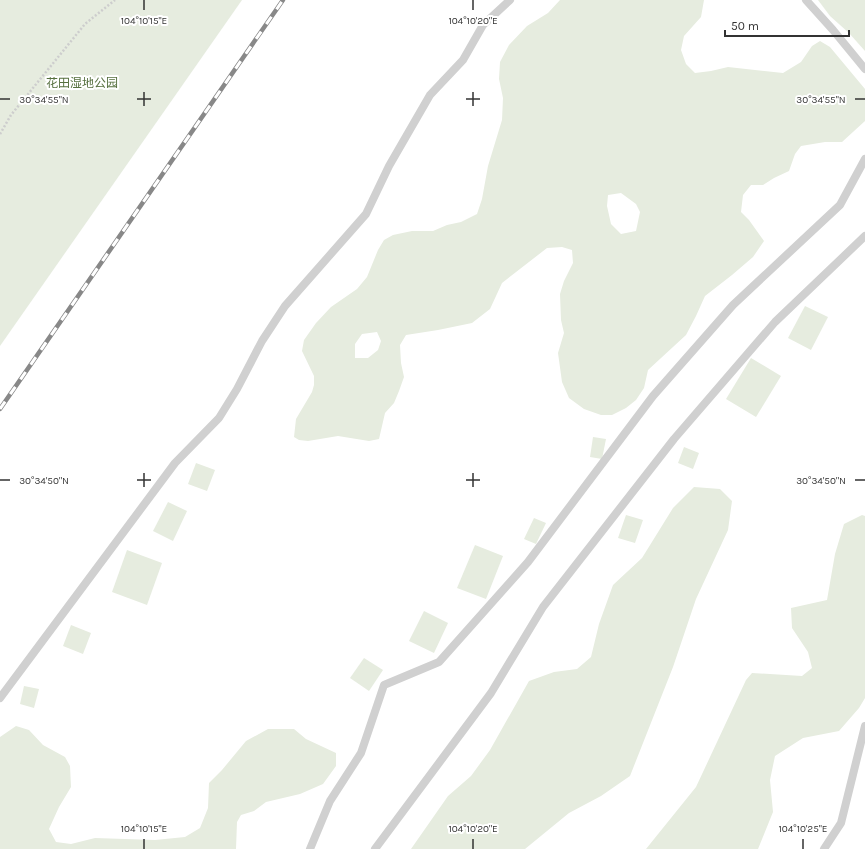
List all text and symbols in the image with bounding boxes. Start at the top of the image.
scale bar [725,12,849,38]
text: 104°10'15"E [121,15,167,27]
text: 104°10'20"E [448,15,498,27]
text: 50 m [731,19,759,33]
park label: 花田湿地公园 [46,76,118,90]
text: 30°34'55"N [19,94,69,106]
text: 30°34'55"N [796,94,846,106]
text: 30°34'50"N [19,475,69,487]
text: 30°34'50"N [796,475,846,487]
text: 104°10'15"E [121,823,167,835]
text: 104°10'20"E [448,823,498,835]
text: 104°10'25"E [779,823,827,835]

